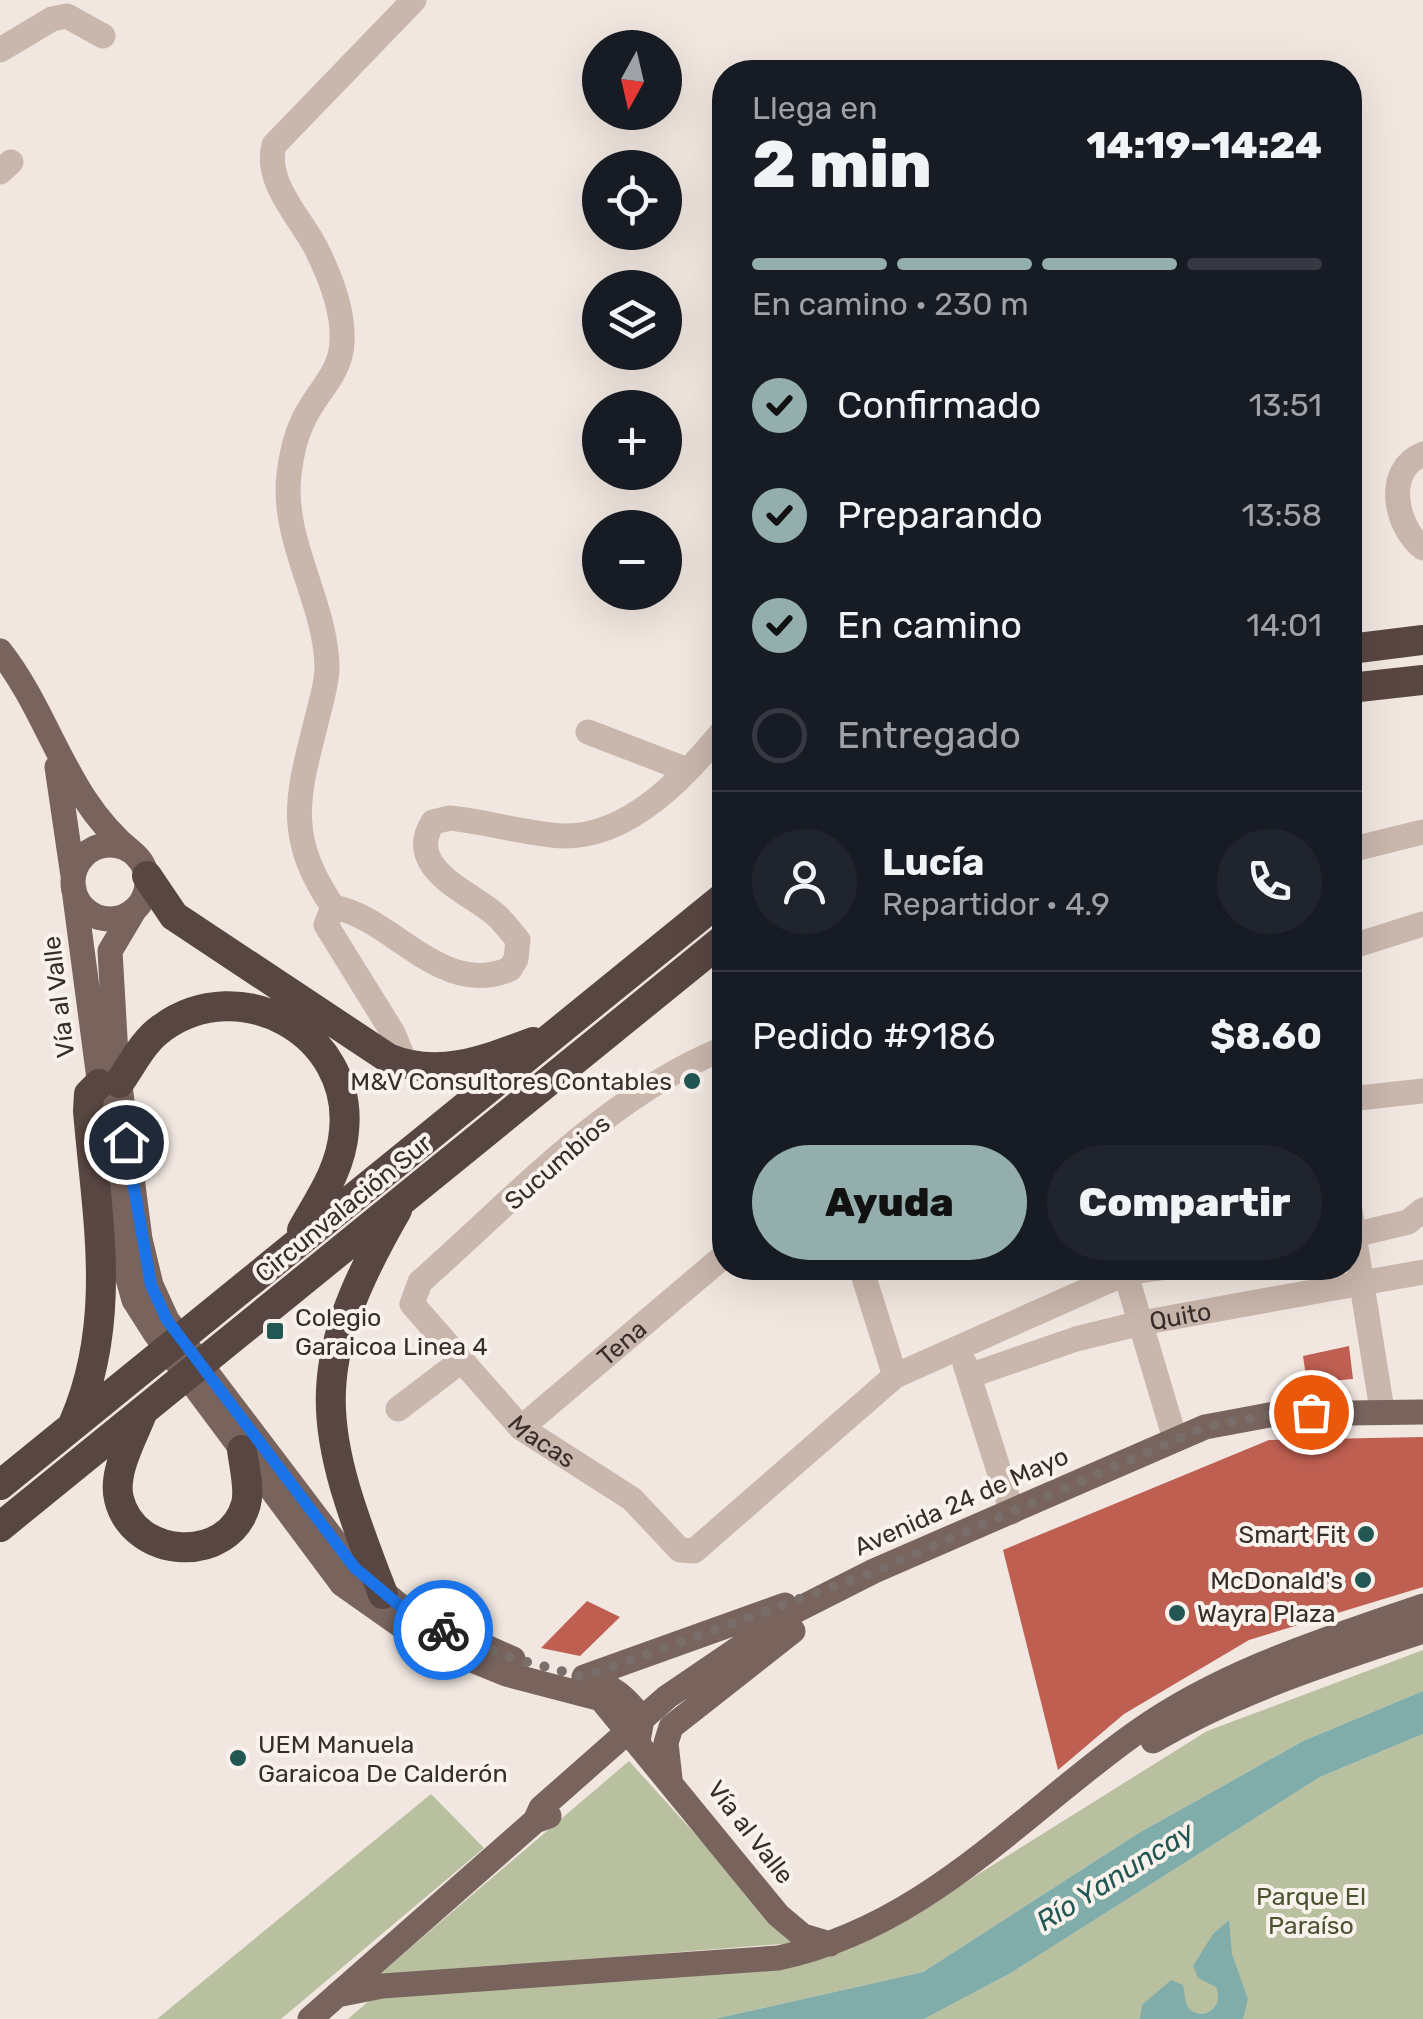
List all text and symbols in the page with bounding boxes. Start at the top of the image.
north arrow [582,30,682,130]
map controls [582,30,682,610]
text: Llega en [752,89,878,127]
text: 14:19–14:24 [1087,122,1322,168]
text: 2 min [752,126,932,203]
button: locate [582,150,682,250]
button: layers [582,270,682,370]
text: En camino · 230 m [752,285,1029,323]
icon: check [752,378,807,433]
text: Confirmado [837,382,1041,428]
text: 13:51 [1249,386,1322,424]
button: + [582,390,682,490]
icon: check [752,488,807,543]
text: Preparando [837,492,1043,538]
text: 13:58 [1242,496,1322,534]
button: − [582,510,682,610]
icon: check [752,598,807,653]
text: En camino [837,602,1022,648]
text: 14:01 [1246,606,1322,644]
text: Entregado [837,712,1021,758]
button: person [752,829,857,934]
button: phone [1217,829,1322,934]
text: Lucía [882,839,984,885]
text: Repartidor · 4.9 [882,885,1110,923]
street label: Vía al Valle [37,934,80,1060]
text: Pedido #9186 [752,1013,995,1059]
text: $8.60 [1210,1013,1322,1059]
place label: M&V Consultores Contables [350,1067,672,1096]
marker: M&V Consultores Contables [681,1070,703,1092]
pin [84,1100,169,1185]
street label: Sucumbios [499,1109,616,1216]
icon: home [99,1115,154,1170]
street label: Circunvalación Sur [249,1128,438,1288]
button: Ayuda [752,1145,1027,1260]
button: Compartir [1047,1145,1322,1260]
street label: Quito [1147,1297,1213,1336]
place label: Colegio Garaicoa Linea 4 [295,1303,488,1361]
street label: Tena [592,1314,652,1372]
marker: Colegio Garaicoa Linea 4 [264,1320,286,1342]
pin [1269,1370,1354,1455]
icon: bag [1284,1385,1339,1440]
street label: Macas [502,1410,581,1474]
street label: Avenida 24 de Mayo [850,1441,1073,1562]
place label: Smart Fit [1239,1520,1346,1549]
marker: Smart Fit [1355,1523,1377,1545]
place label: McDonald's [1210,1566,1343,1595]
marker: McDonald's [1352,1569,1374,1591]
courier [393,1580,493,1680]
place label: Wayra Plaza [1197,1599,1335,1628]
marker: Wayra Plaza [1166,1602,1188,1624]
icon: bike [416,1603,471,1658]
place label: UEM Manuela Garaicoa De Calderón [258,1730,508,1788]
marker: UEM Manuela Garaicoa De Calderón [227,1747,249,1769]
street label: Vía al Valle [701,1775,800,1890]
water label: Río Yanuncay [1030,1814,1201,1938]
park label: Parque El Paraíso [1256,1882,1366,1940]

